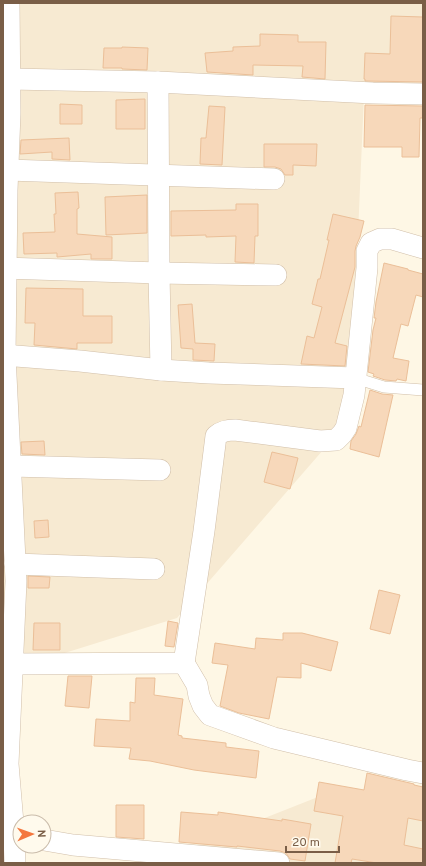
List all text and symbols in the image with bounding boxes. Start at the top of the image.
north arrow [12,814,52,854]
scale bar [286,828,339,854]
text: N [34,829,48,838]
text: 20 m [292,835,320,851]

